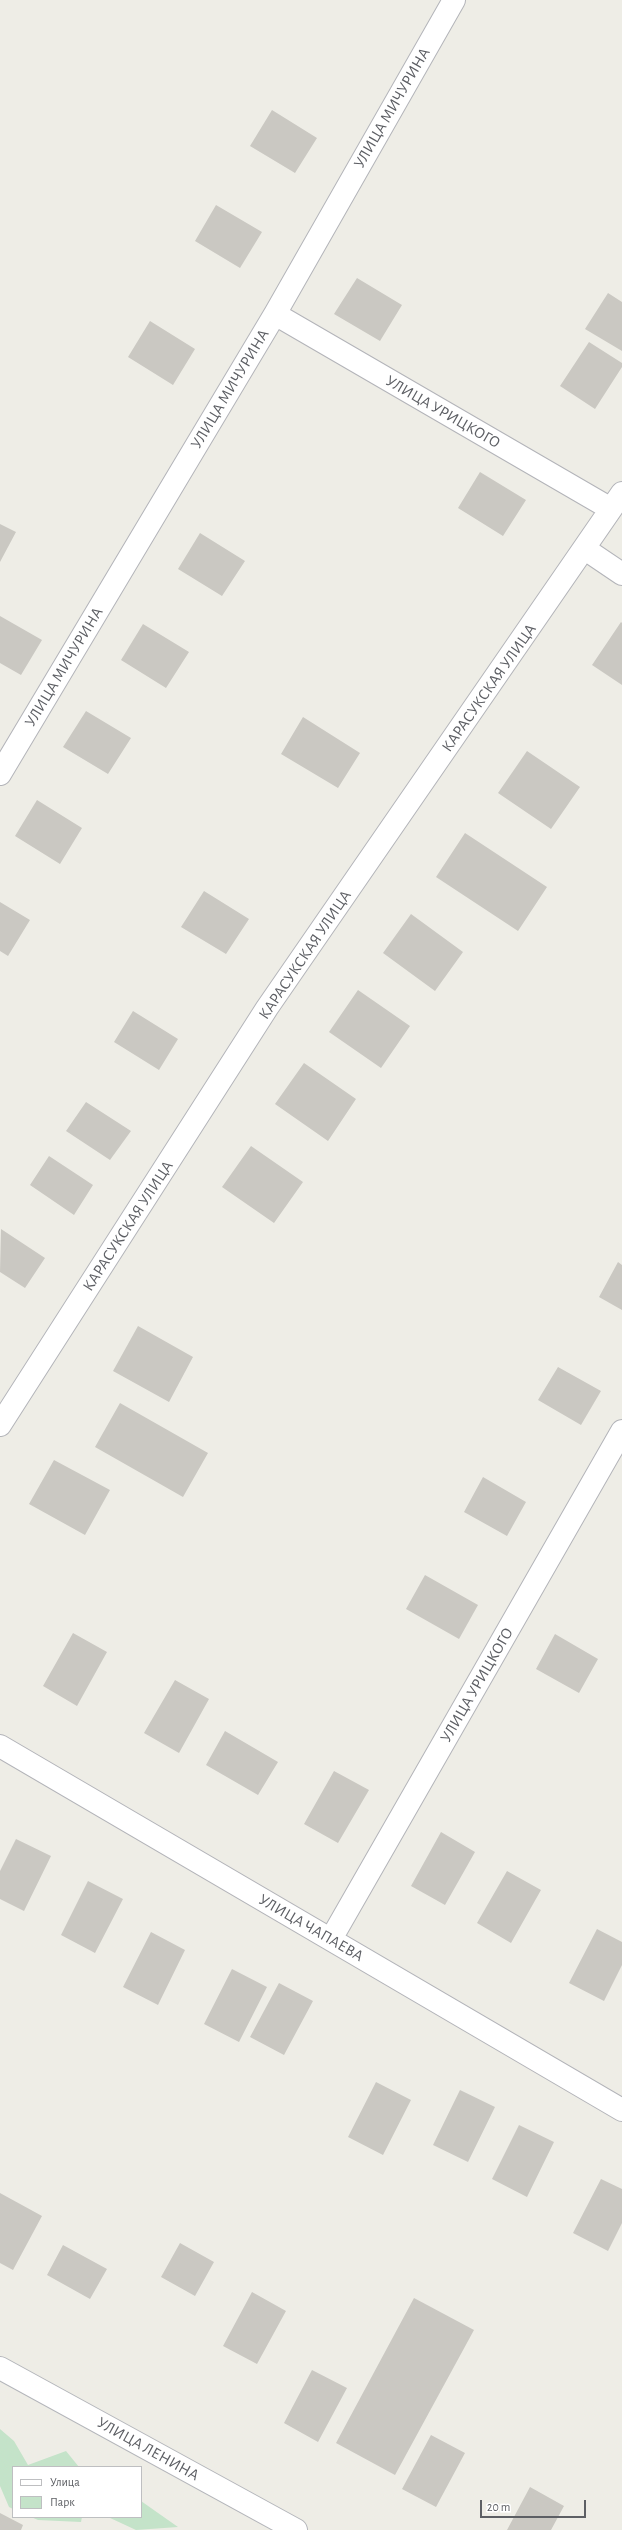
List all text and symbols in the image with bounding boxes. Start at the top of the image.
street label: УЛИЦА МИЧУРИНА [350,44,434,172]
street label: УЛИЦА МИЧУРИНА [187,326,273,452]
street label: УЛИЦА УРИЦКОГО [382,371,504,453]
street label: УЛИЦА МИЧУРИНА [21,604,107,730]
street label: КАРАСУКСКАЯ УЛИЦА [438,620,540,756]
street label: КАРАСУКСКАЯ УЛИЦА [255,887,355,1023]
street label: КАРАСУКСКАЯ УЛИЦА [79,1157,177,1295]
street label: УЛИЦА УРИЦКОГО [436,1624,518,1746]
street label: УЛИЦА ЧАПАЕВА [255,1890,367,1966]
street label: УЛИЦА ЛЕНИНА [94,2413,202,2485]
legend [12,2466,142,2518]
text: Улица [50,2476,80,2488]
scale bar [482,2492,588,2518]
text: Парк [50,2496,75,2508]
text: 20 m [487,2501,510,2513]

